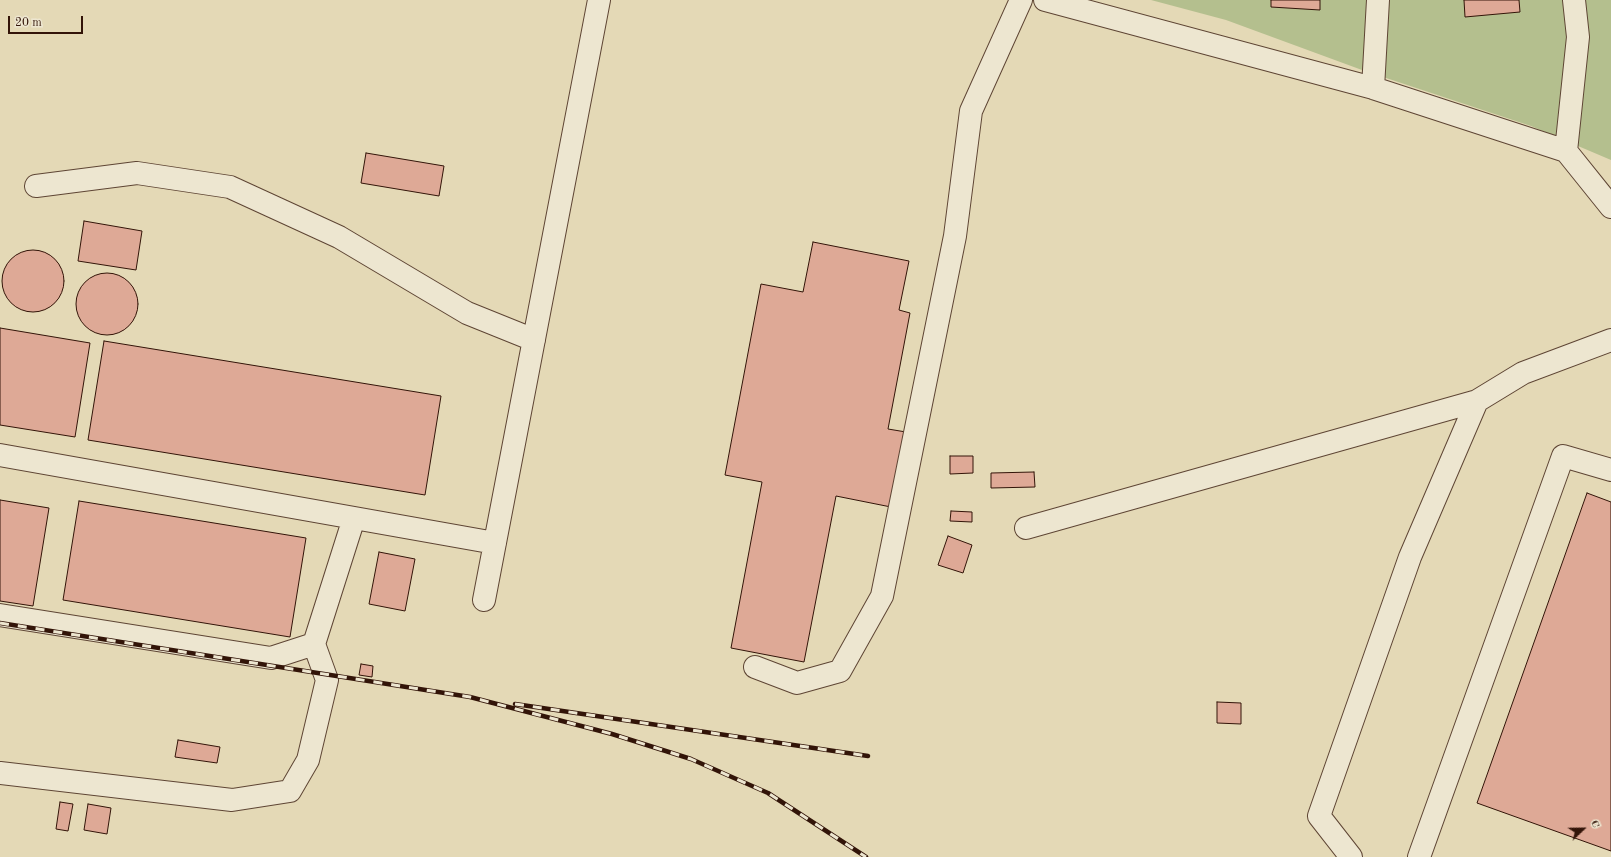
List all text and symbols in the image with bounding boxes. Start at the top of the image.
scale bar [10,8,85,34]
text: 20 m [15,17,42,29]
north arrow [1563,809,1603,849]
text: С [1588,819,1601,830]

